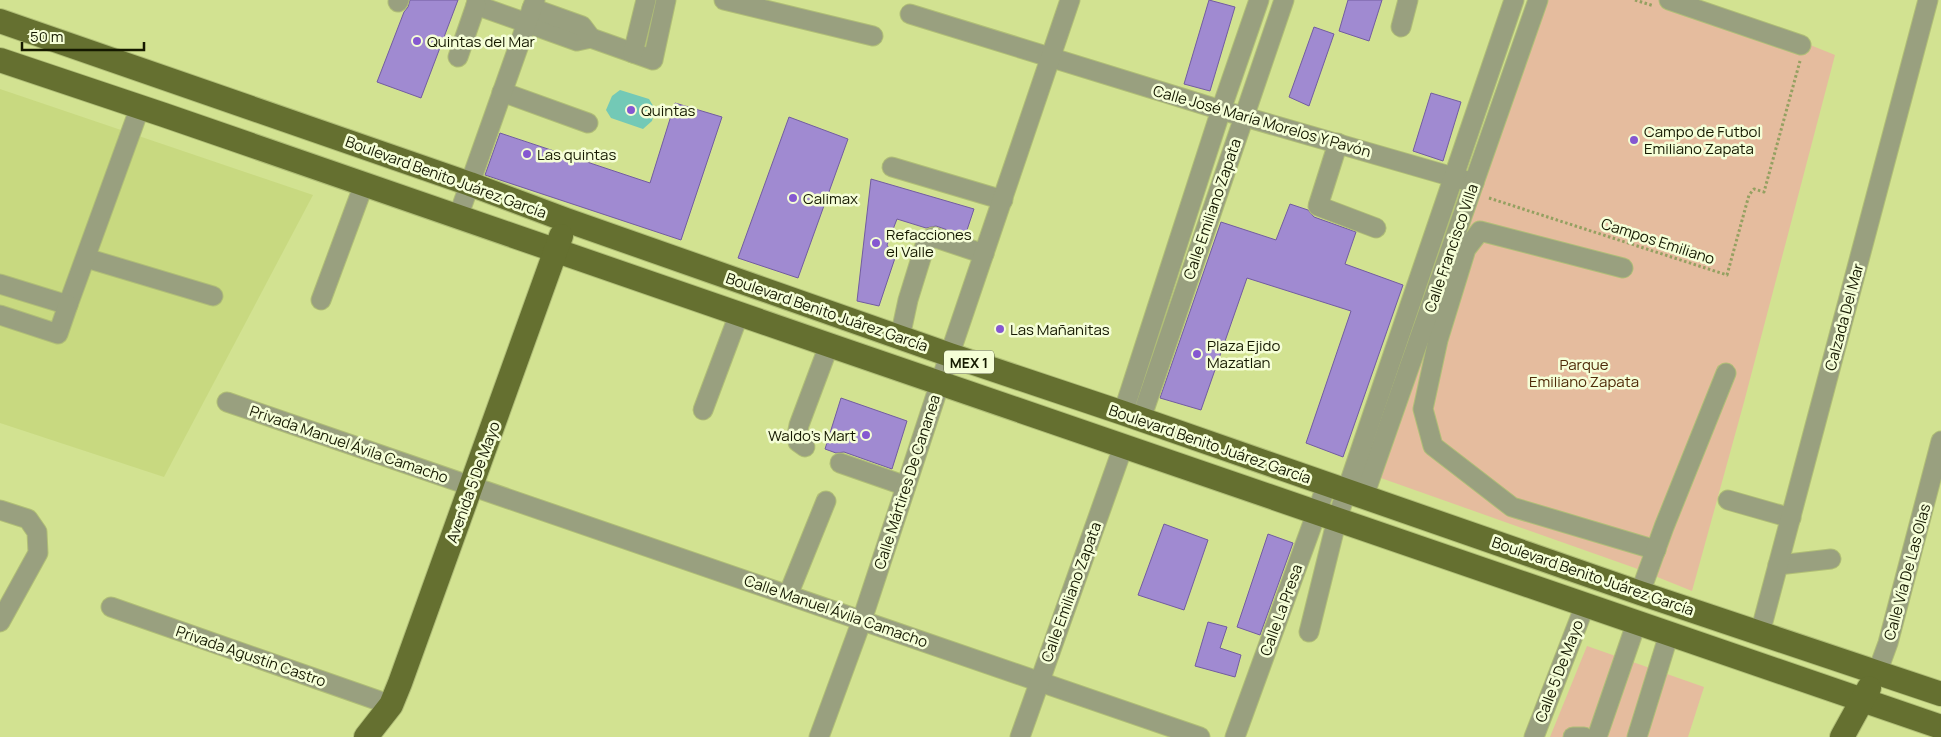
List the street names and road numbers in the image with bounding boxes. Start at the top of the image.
street label: Calle José María Morelos Y Pavón [1151,80,1373,162]
street label: Boulevard Benito Juárez García [343,131,549,223]
street label: Calle Emiliano Zapata [1178,136,1246,282]
street label: Calle Francisco Villa [1419,181,1483,315]
street label: Campos Emiliano [1599,213,1718,269]
street label: Calzada Del Mar [1820,260,1869,373]
street label: Boulevard Benito Juárez García [723,267,931,357]
road number: MEX 1 [944,351,994,374]
street label: Calle Mártires De Cananea [869,392,945,572]
street label: Boulevard Benito Juárez García [1106,399,1314,489]
street label: Privada Manuel Ávila Camacho [247,400,451,488]
street label: Avenida 5 De Mayo [441,418,505,546]
street label: Calle Vía De Las Olas [1879,501,1935,643]
street label: Calle Emiliano Zapata [1036,519,1106,665]
street label: Boulevard Benito Juárez García [1489,531,1697,621]
street label: Calle La Presa [1255,561,1307,659]
street label: Calle Manuel Ávila Camacho [741,570,931,652]
street label: Calle 5 De Mayo [1530,617,1588,725]
street label: Privada Agustín Castro [173,620,329,692]

